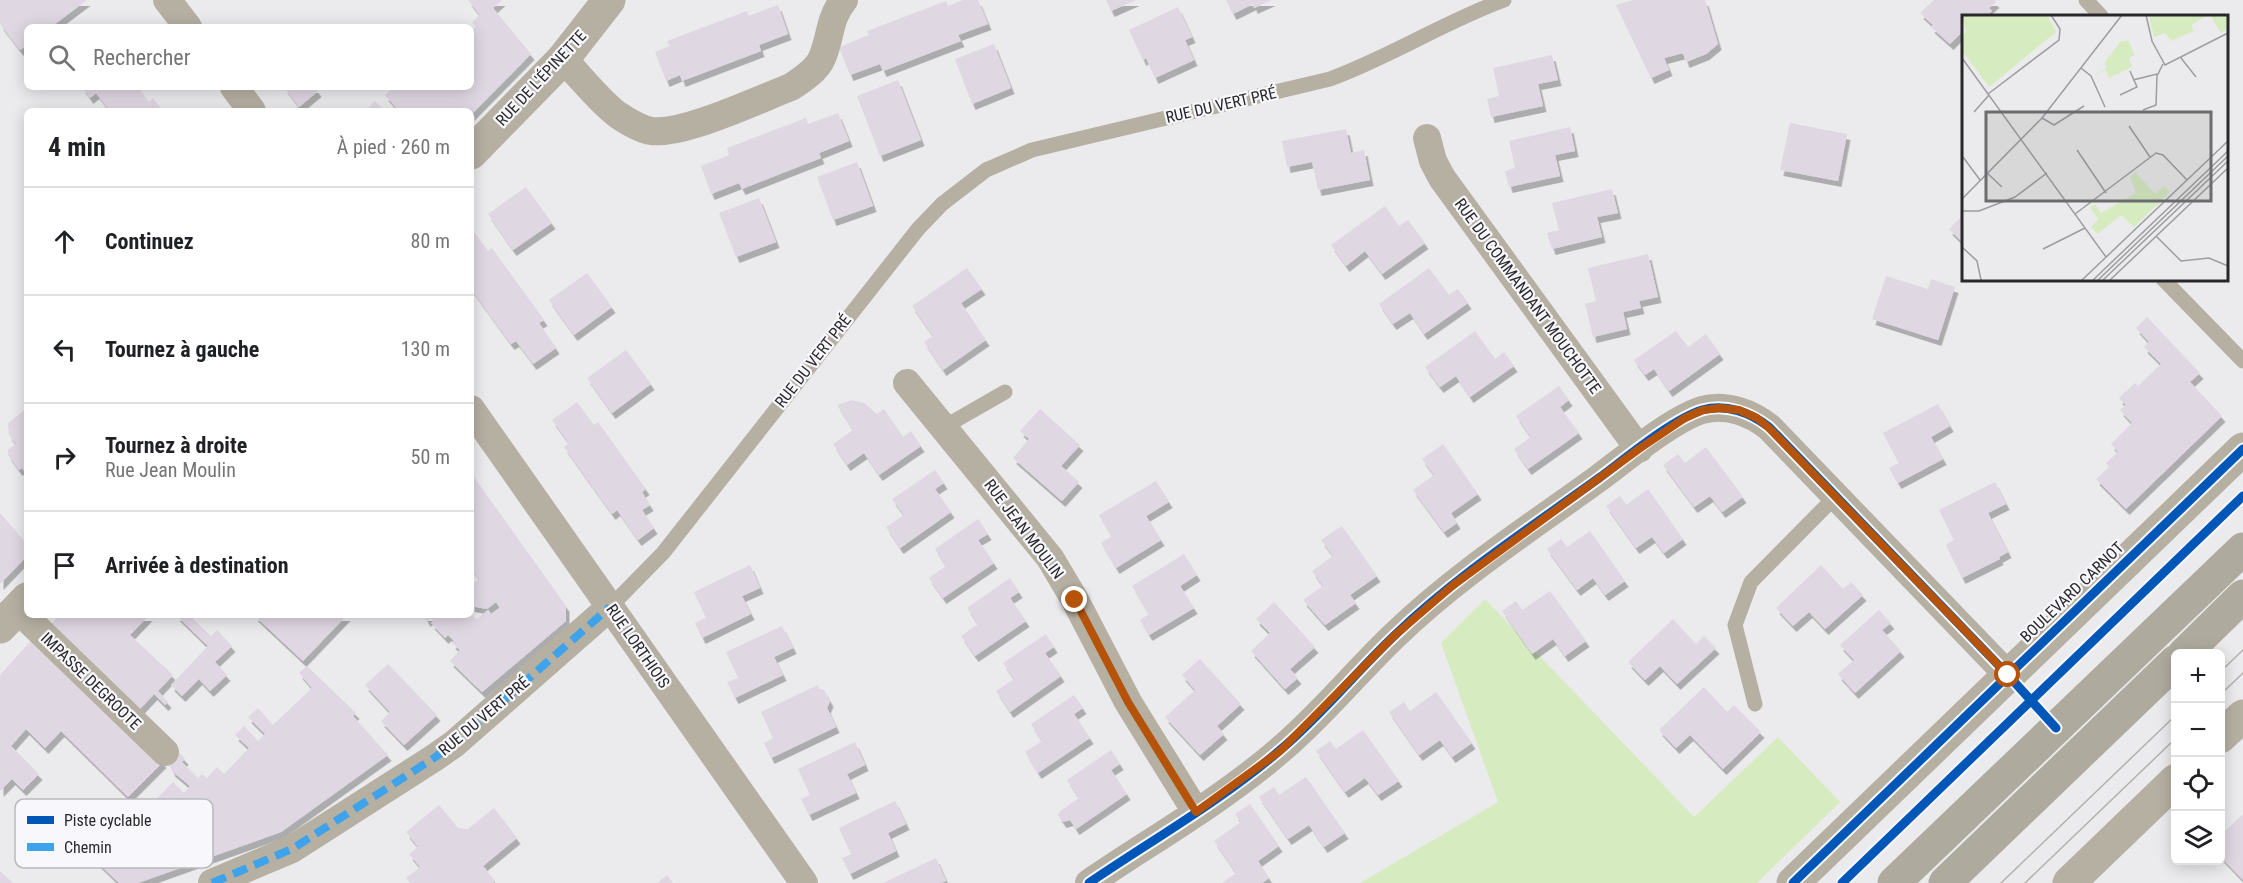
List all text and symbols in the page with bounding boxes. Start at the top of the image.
inset map [1962,15,2228,280]
search box [24,24,474,90]
street label: RUE DE L'ÉPINETTE [492,26,590,130]
icon: search [45,41,78,74]
text: Rechercher [93,45,190,70]
street label: RUE DU VERT PRÉ [1164,83,1278,127]
text: 4 min [48,132,106,162]
text: À pied · 260 m [337,135,450,159]
street label: RUE DU COMMANDANT MOUCHOTTE [1451,195,1605,397]
icon: ahead [48,225,81,258]
text: Continuez [105,229,194,254]
text: 80 m [411,229,450,253]
street label: RUE DU VERT PRÉ [771,311,855,411]
icon: left [48,333,81,366]
text: Tournez à gauche [105,337,259,362]
text: 130 m [401,337,450,361]
text: Tournez à droite [105,433,247,458]
icon: right [48,441,81,474]
text: 50 m [411,445,450,469]
text: Rue Jean Moulin [105,458,236,482]
street label: RUE JEAN MOULIN [980,475,1068,583]
street label: BOULEVARD CARNOT [2016,538,2128,646]
icon: arrive [48,549,81,582]
text: Arrivée à destination [105,553,289,578]
route end [1061,586,1087,612]
street label: RUE LORTHIOIS [602,600,674,692]
street label: IMPASSE DEGROOTE [37,628,145,734]
map controls [2171,649,2225,865]
button: + [2171,649,2225,703]
route start [1994,661,2020,687]
street label: RUE DU VERT PRÉ [435,672,533,759]
button: − [2171,703,2225,757]
button: locate [2171,757,2225,811]
legend [15,799,213,868]
text: Piste cyclable [64,811,151,830]
button: layers [2171,811,2225,865]
text: Chemin [64,838,112,857]

